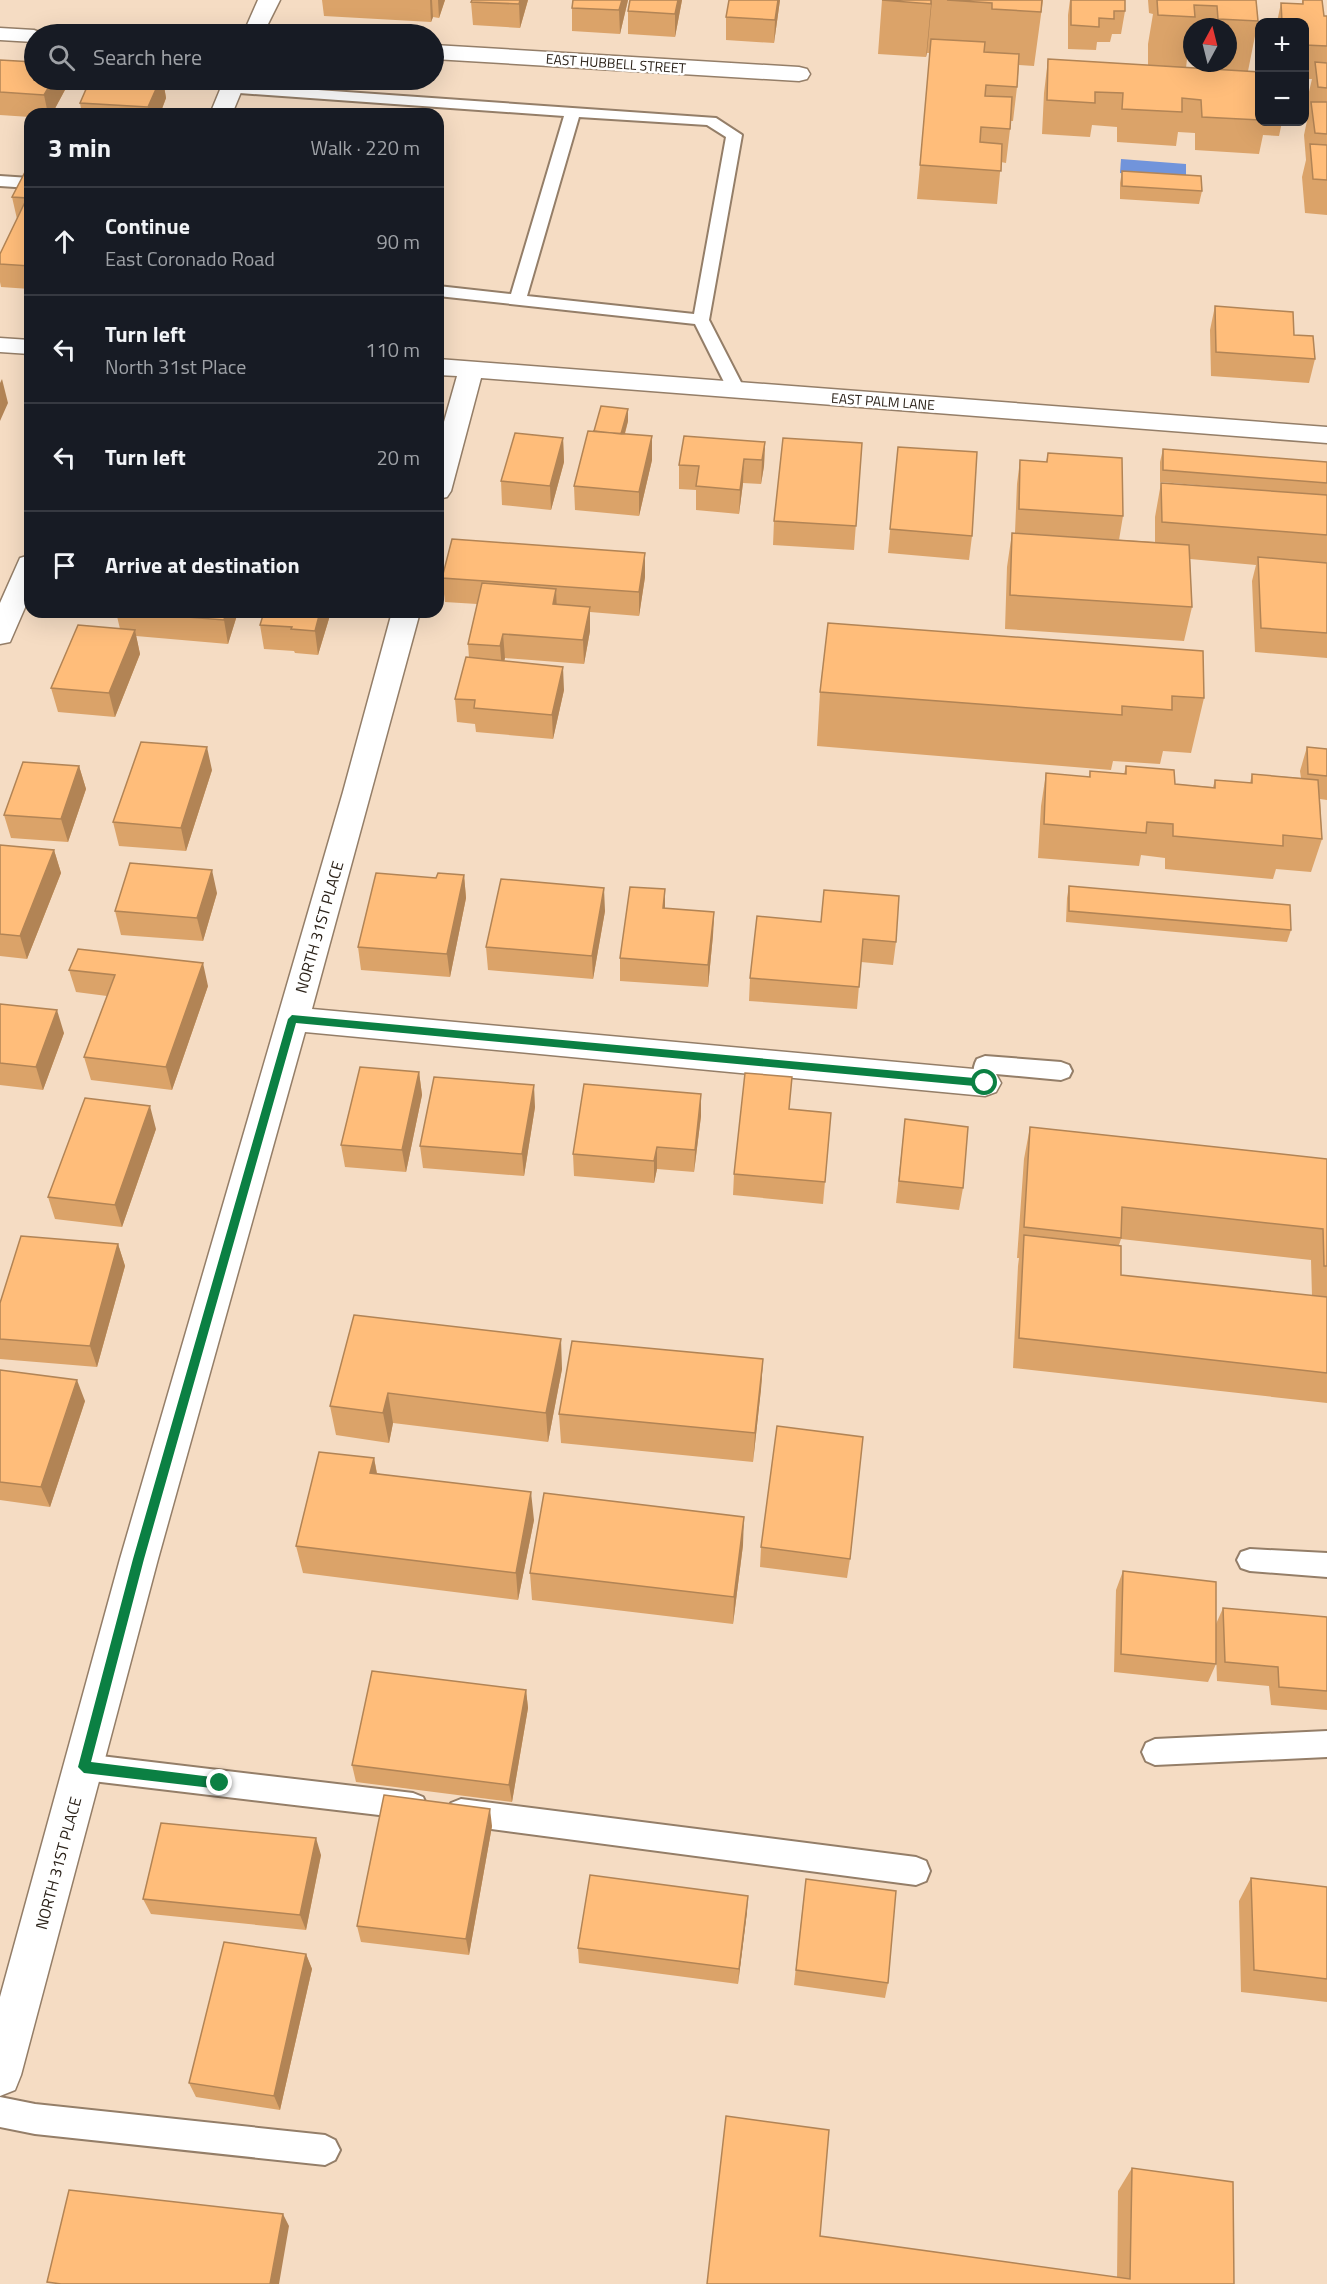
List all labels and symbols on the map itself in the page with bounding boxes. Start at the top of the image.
north arrow [1183,18,1237,72]
street label: EAST HUBBELL STREET [545,48,687,78]
street label: EAST PALM LANE [830,387,936,415]
street label: NORTH 31ST PLACE [289,858,349,996]
route start [971,1069,997,1095]
route end [206,1769,232,1795]
street label: NORTH 31ST PLACE [29,1794,87,1932]

